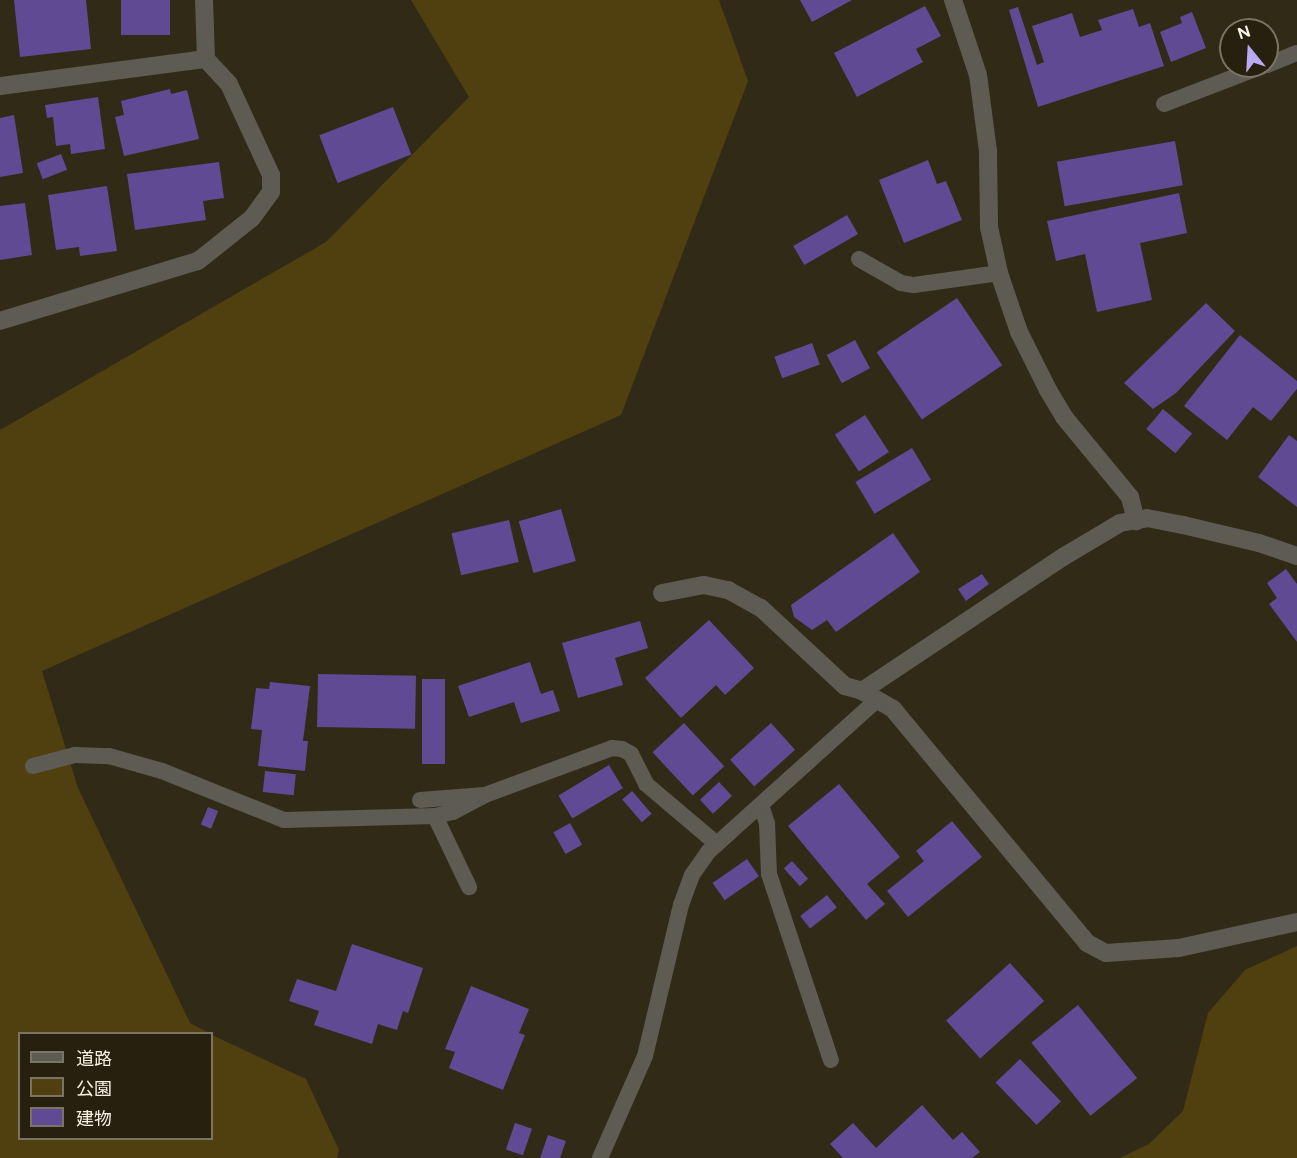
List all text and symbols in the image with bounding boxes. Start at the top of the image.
north arrow [1219,18,1279,78]
text: N [1235,21,1253,43]
legend [18,1032,213,1140]
text: 道路 [76,1048,112,1070]
text: 公園 [76,1078,112,1100]
text: 建物 [76,1108,112,1130]

